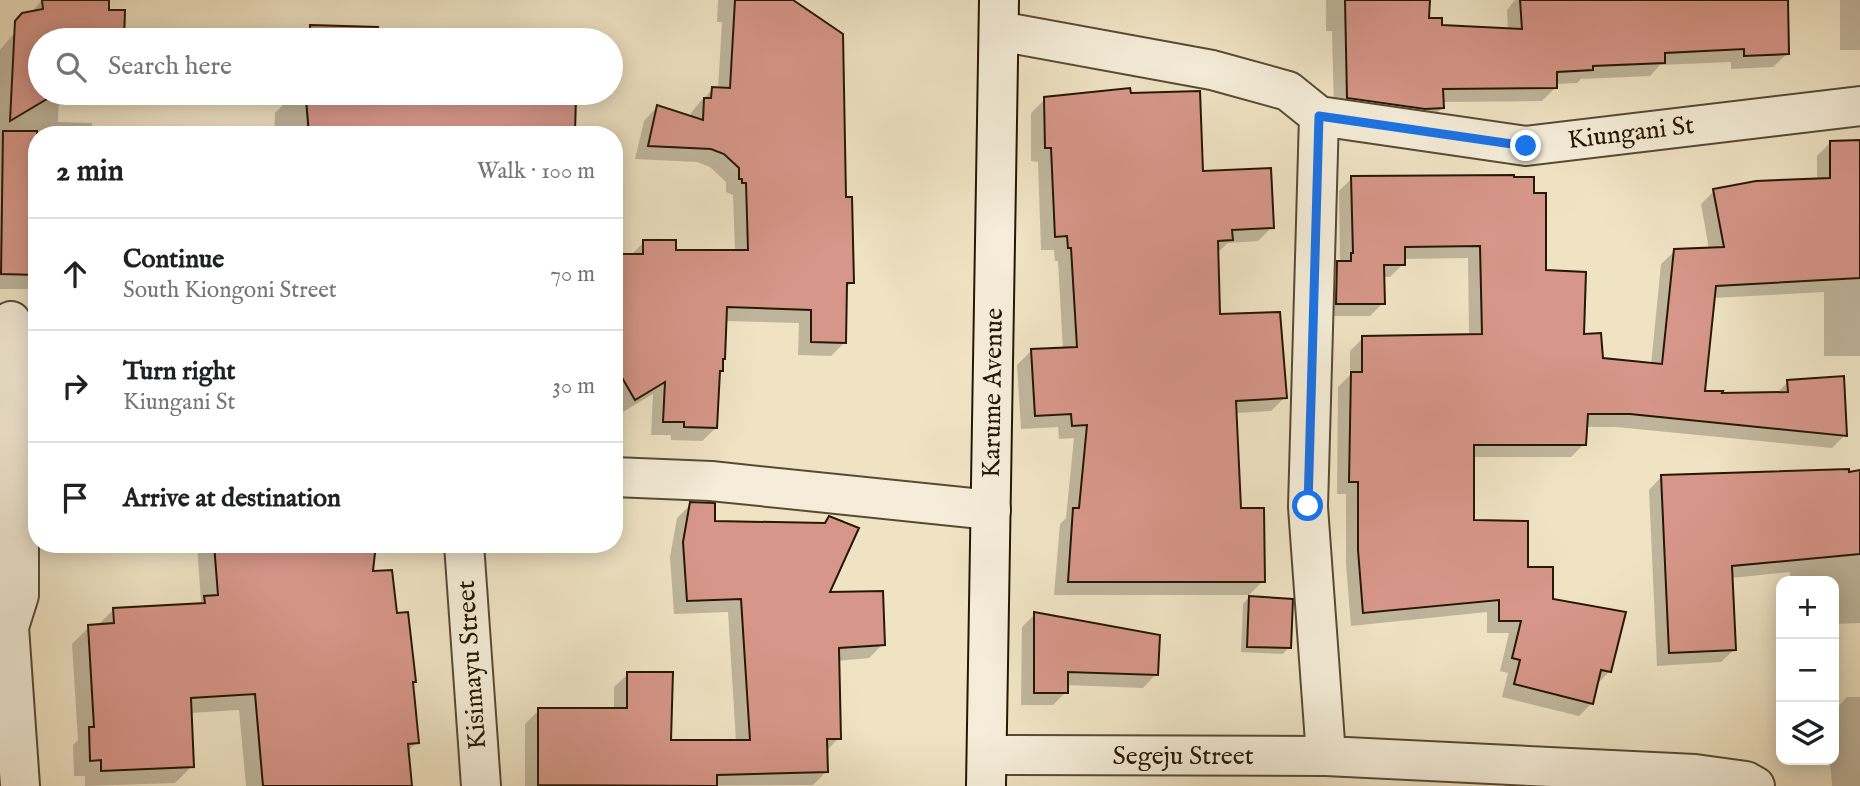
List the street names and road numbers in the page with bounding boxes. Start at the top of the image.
street label: Kiungani St [1566,109,1696,157]
street label: Karume Avenue [975,308,1011,478]
street label: Kisimayu Street [450,579,494,751]
street label: Segeju Street [1112,740,1254,773]

